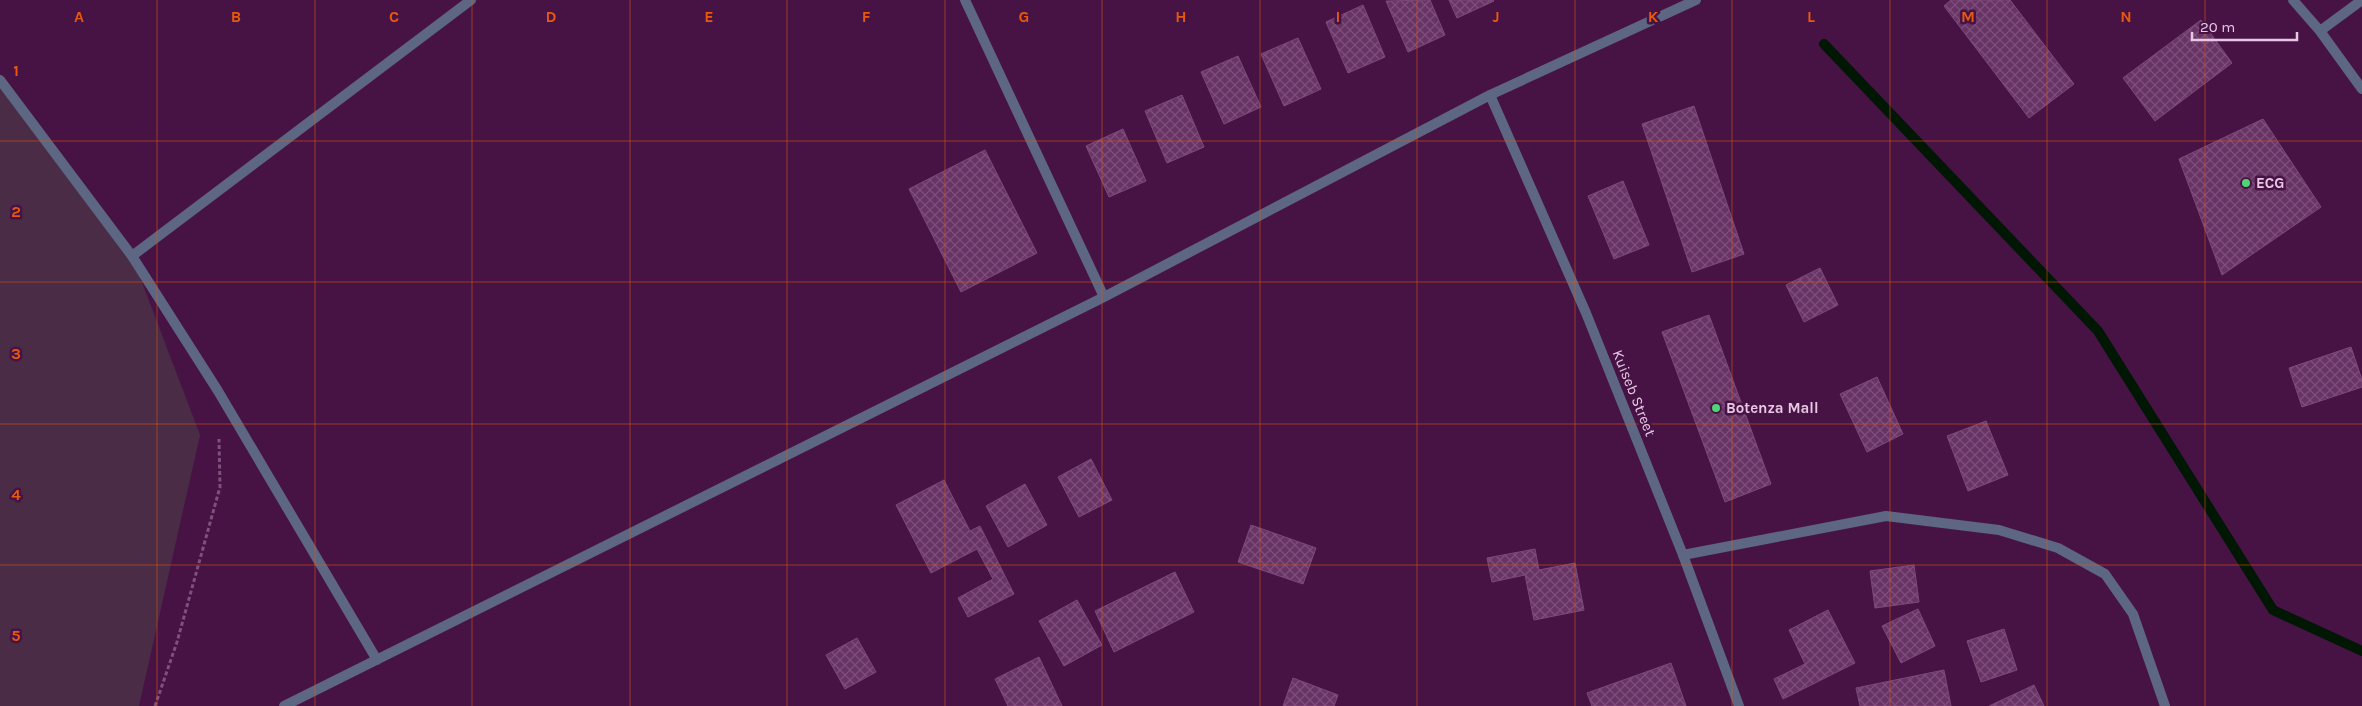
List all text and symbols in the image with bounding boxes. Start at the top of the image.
text: A [74,7,84,26]
text: B [231,7,241,26]
text: C [389,7,399,26]
text: D [546,7,557,26]
text: E [704,7,714,26]
text: F [862,7,871,26]
text: G [1019,7,1029,26]
text: H [1175,7,1187,26]
text: I [1336,7,1340,26]
text: J [1492,7,1500,26]
text: K [1648,7,1659,26]
text: L [1807,7,1815,26]
text: M [1961,7,1975,26]
text: N [2120,7,2132,26]
scale bar [2192,10,2297,42]
text: 20 m [2200,18,2235,36]
text: 1 [13,61,19,80]
place label: ECG [2256,174,2284,192]
marker: ECG [2240,177,2252,189]
text: 2 [11,202,21,221]
text: 3 [11,344,21,363]
street label: Kuiseb Street [1608,347,1660,439]
place label: Botenza Mall [1726,399,1818,417]
marker: Botenza Mall [1710,402,1722,414]
text: 4 [11,485,21,504]
text: 5 [11,626,21,645]

